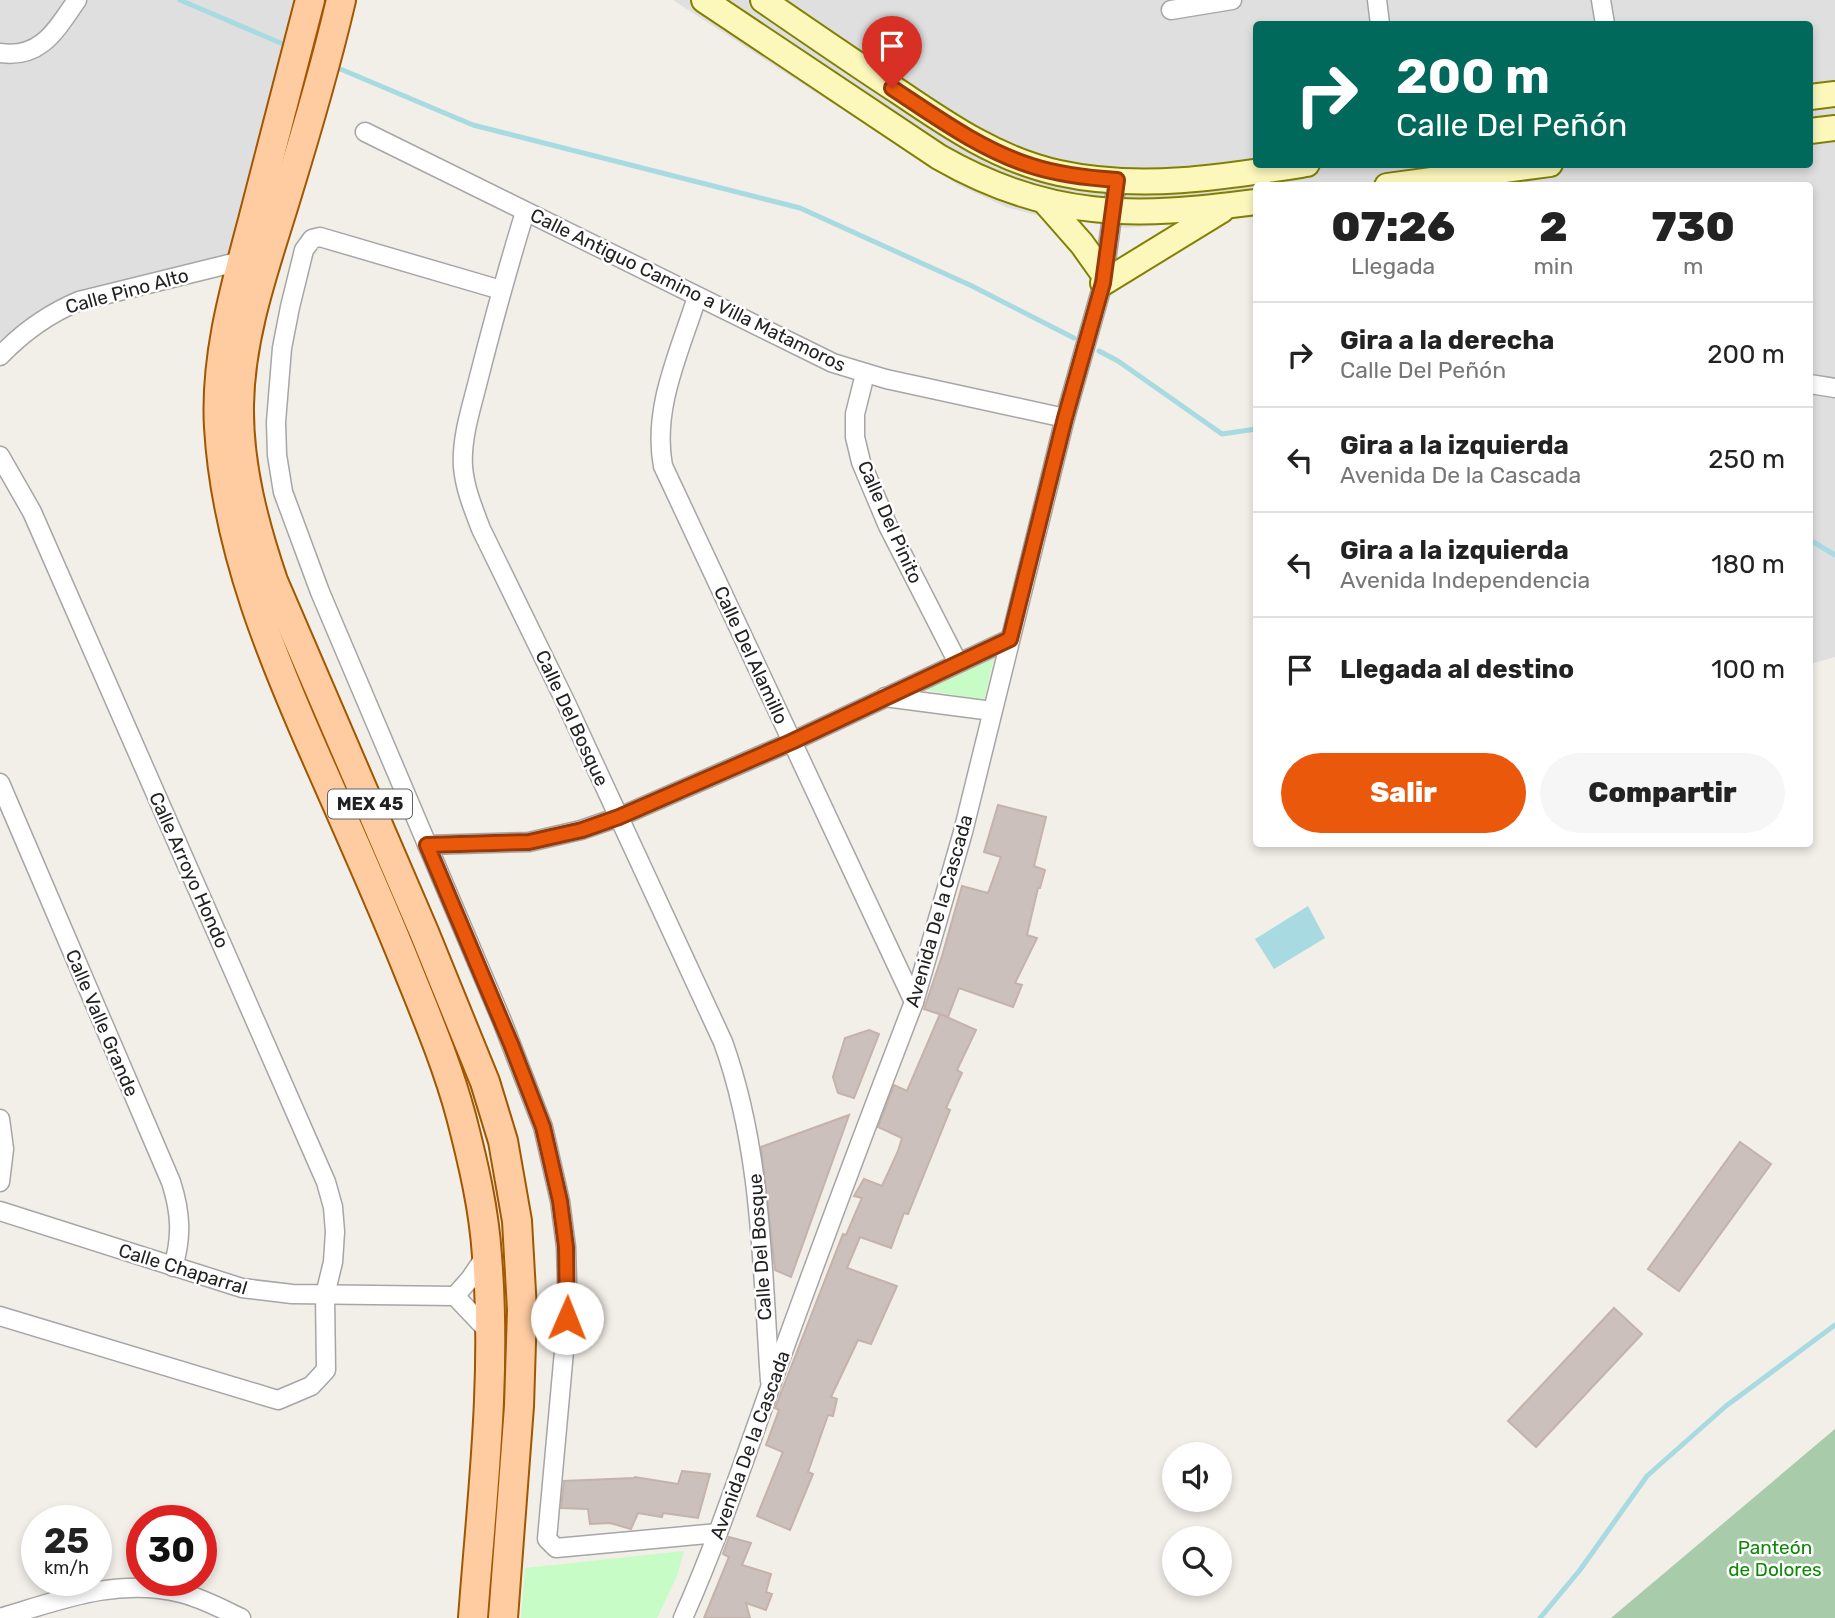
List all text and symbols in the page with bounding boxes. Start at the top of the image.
pin [862,16,922,88]
icon: arrive [873,27,911,65]
text: 200 m [1396,47,1550,105]
icon: right [1281,49,1372,140]
text: Calle Del Peñón [1396,106,1627,144]
text: 07:26 [1331,202,1455,252]
text: 2 [1539,202,1568,252]
text: 730 [1652,202,1735,252]
street label: Calle Antiguo Camino a Villa Matamoros [526,203,850,377]
text: Llegada [1351,252,1435,280]
text: min [1533,252,1573,280]
text: m [1683,252,1703,280]
street label: Calle Pino Alto [63,263,191,319]
text: Gira a la derecha [1340,325,1554,356]
icon: right [1281,336,1319,374]
text: 200 m [1707,339,1785,370]
text: Calle Del Peñón [1340,356,1506,384]
text: Gira a la izquierda [1340,430,1569,461]
icon: left [1281,441,1319,479]
text: 250 m [1708,444,1785,475]
street label: Calle Del Pinito [853,457,927,587]
text: Avenida De la Cascada [1340,461,1581,489]
text: Gira a la izquierda [1340,535,1569,566]
icon: left [1281,546,1319,584]
text: 180 m [1711,549,1785,580]
text: Avenida Independencia [1340,566,1590,594]
street label: Calle Del Alamillo [709,582,793,728]
street label: Calle Del Bosque [530,646,614,790]
icon: arrive [1281,651,1319,689]
text: Llegada al destino [1340,654,1574,685]
text: 100 m [1711,654,1785,685]
button: Salir [1281,753,1526,833]
button: Compartir [1540,753,1785,833]
street label: Calle Arroyo Hondo [144,788,234,952]
road number: MEX 45 [328,790,412,818]
street label: Avenida De la Cascada [900,812,978,1010]
street label: Calle Valle Grande [61,946,143,1100]
street label: Calle Del Bosque [743,1173,777,1321]
street label: Calle Chaparral [116,1238,250,1300]
position arrow [530,1281,604,1355]
street label: Avenida De la Cascada [705,1347,795,1543]
map controls [1162,1442,1232,1596]
button: sound [1162,1442,1232,1512]
speed limit sign: 30 [126,1505,217,1596]
text: 25 [44,1520,89,1562]
button: search [1162,1526,1232,1596]
park label: Panteón de Dolores [1728,1536,1822,1581]
text: km/h [44,1557,89,1579]

